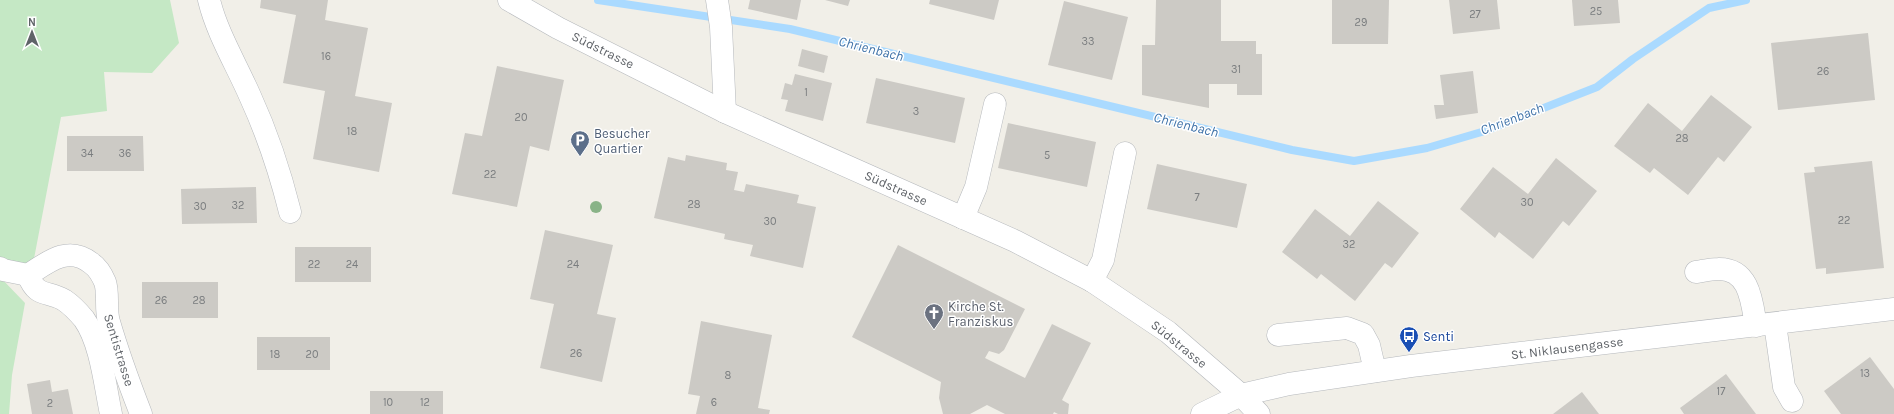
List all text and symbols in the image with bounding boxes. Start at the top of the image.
house number: 25 [1590,5,1602,18]
house number: 27 [1469,8,1481,21]
north arrow [12,12,52,52]
text: N [28,16,36,29]
house number: 29 [1355,16,1367,29]
street label: Südstrasse [569,28,637,72]
water label: Chrienbach [837,33,905,65]
house number: 33 [1082,35,1095,48]
house number: 16 [321,50,331,63]
house number: 31 [1231,63,1241,76]
house number: 26 [1817,65,1829,78]
house number: 1 [804,86,808,99]
water label: Chrienbach [1478,99,1546,139]
house number: 3 [913,105,919,118]
water label: Chrienbach [1152,109,1220,141]
house number: 20 [515,111,527,124]
house number: 18 [347,125,357,138]
place label: Besucher Quartier [594,126,650,156]
parking icon: Besucher Quartier [569,129,591,157]
house number: 28 [1675,132,1689,145]
house number: 34 [81,147,93,160]
house number: 36 [119,147,131,160]
house number: 5 [1044,149,1050,162]
street label: Südstrasse [862,167,930,209]
house number: 22 [484,168,496,181]
house number: 7 [1194,191,1200,204]
house number: 30 [1520,196,1534,209]
house number: 28 [687,198,701,211]
house number: 32 [232,199,244,212]
house number: 30 [193,200,207,213]
house number: 22 [1838,214,1850,227]
house number: 30 [763,215,777,228]
house number: 32 [1343,238,1355,251]
house number: 22 [308,258,320,271]
house number: 24 [346,258,358,271]
house number: 24 [567,258,579,271]
house number: 26 [155,294,167,307]
house number: 28 [192,294,206,307]
place label: Kirche St. Franziskus [948,299,1014,329]
church icon: Kirche St. Franziskus [923,302,945,330]
street label: Sentistrasse [101,312,137,388]
street label: Südstrasse [1148,317,1210,371]
bus stop icon: Senti [1398,325,1420,353]
place label: Senti [1423,329,1454,344]
street label: St. Niklausengasse [1510,334,1624,362]
house number: 26 [570,347,582,360]
house number: 18 [270,348,280,361]
house number: 20 [306,348,318,361]
house number: 13 [1860,367,1870,380]
house number: 8 [725,369,732,382]
house number: 17 [1717,385,1725,398]
house number: 10 [383,396,393,409]
house number: 12 [420,396,430,409]
house number: 6 [711,396,717,409]
house number: 2 [47,397,53,410]

